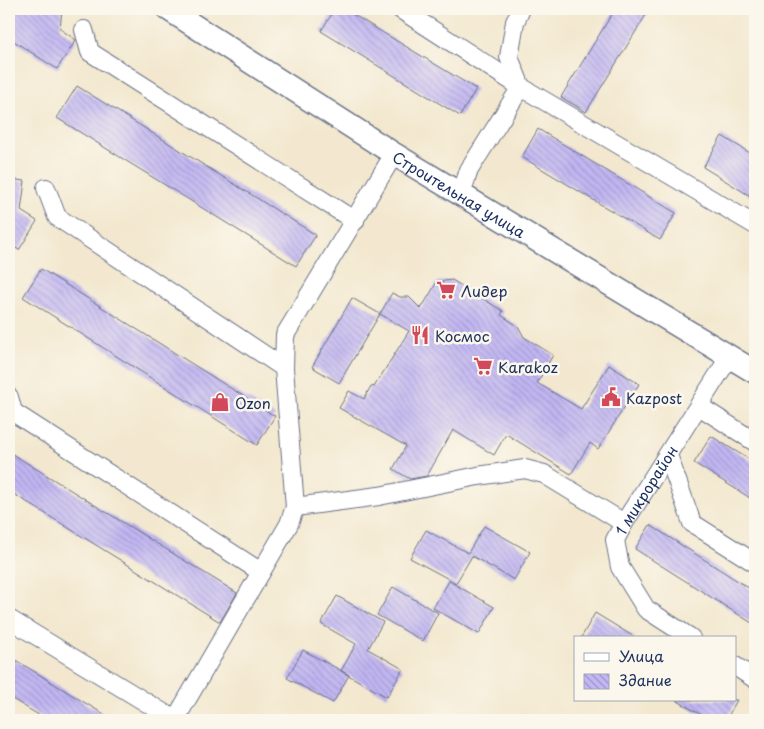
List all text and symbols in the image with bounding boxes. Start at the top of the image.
street label: Строительная улица [389,145,531,243]
supermarket icon: Лидер [435,279,457,301]
place label: Лидер [461,279,508,302]
restaurant icon: Космос [409,324,431,346]
place label: Космос [435,324,490,347]
supermarket icon: Кarakoz [472,355,494,377]
place label: Кarakoz [498,355,558,378]
public building icon: Kazpost [600,386,622,408]
place label: Kazpost [626,386,682,409]
shop icon: Ozon [209,391,231,413]
place label: Ozon [235,391,271,414]
street label: 1 микрорайон [608,440,682,539]
legend [574,636,736,702]
text: Улица [619,644,664,667]
text: Здание [619,668,672,691]

